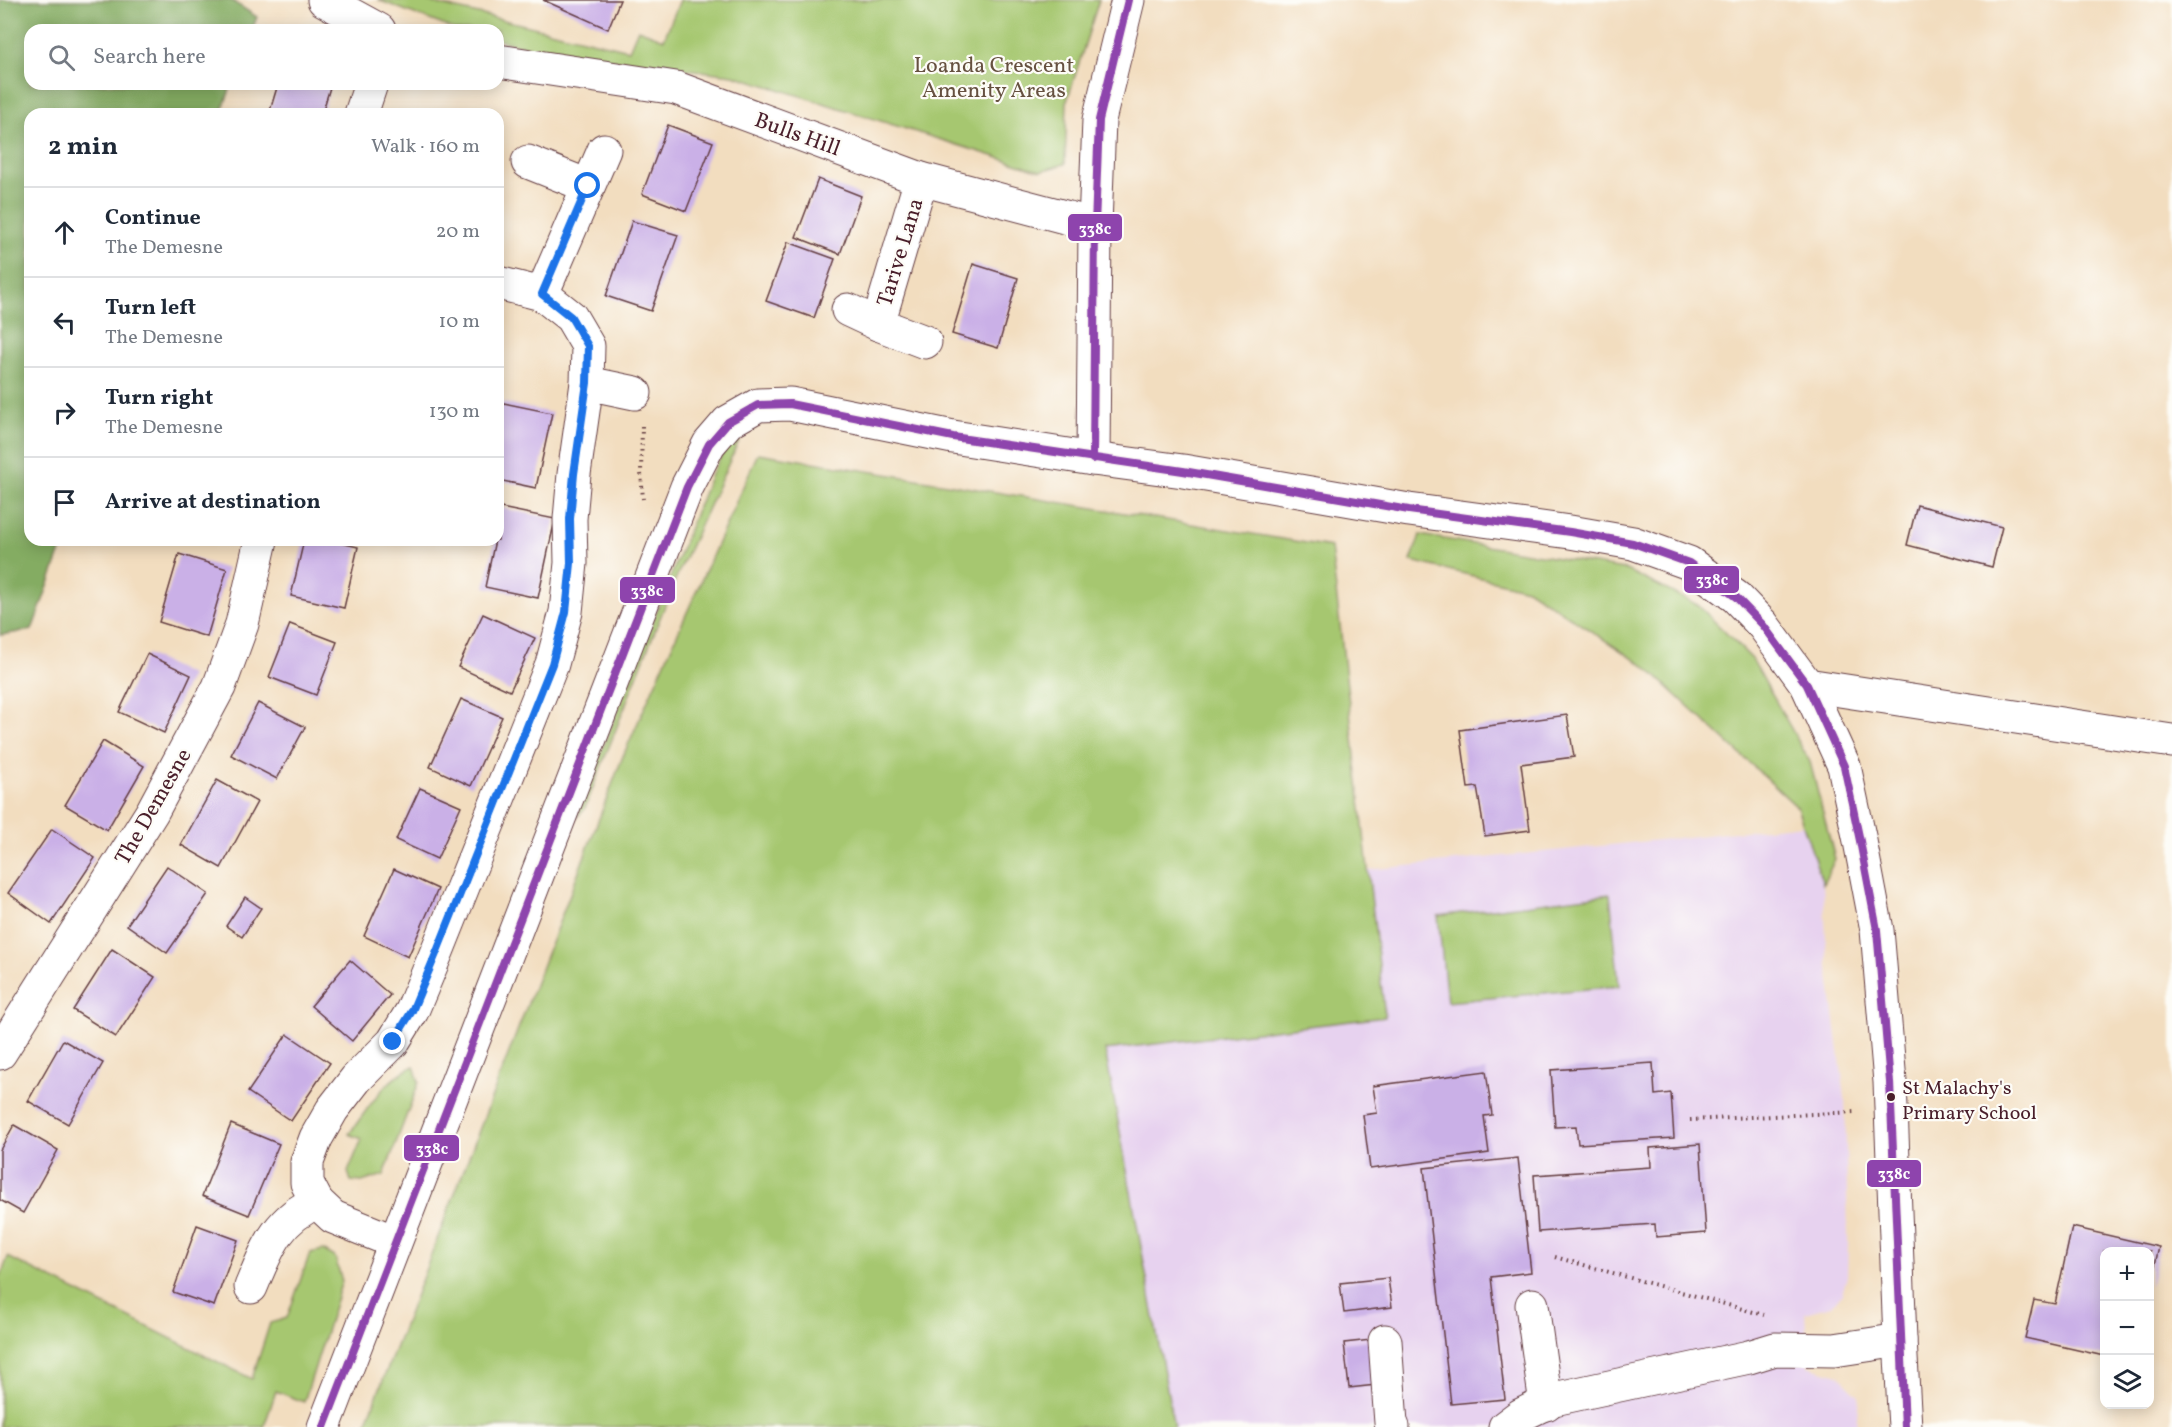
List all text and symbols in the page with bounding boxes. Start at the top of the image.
search box [24,24,504,90]
icon: search [45,41,78,74]
text: Search here [93,42,206,73]
park label: Loanda Crescent Amenity Areas [914,51,1074,107]
street label: Bulls Hill [750,105,844,165]
text: 2 min [48,129,118,165]
text: Walk · 160 m [371,133,480,161]
route start [574,172,600,198]
street label: Tarive Lana [870,195,933,311]
text: Continue [105,203,201,234]
line badge: 338c [1067,213,1123,242]
icon: ahead [48,216,81,249]
text: 20 m [436,218,480,246]
text: 338c [1079,219,1112,241]
text: The Demesne [105,234,223,262]
text: Turn left [105,293,196,324]
icon: left [48,306,81,339]
text: 10 m [439,308,480,336]
text: The Demesne [105,324,223,352]
text: Turn right [105,383,213,414]
icon: right [48,396,81,429]
text: 130 m [429,398,480,426]
text: The Demesne [105,414,223,442]
icon: arrive [48,486,81,519]
text: Arrive at destination [105,487,321,518]
line badge: 338c [1683,565,1740,594]
text: 338c [1696,570,1729,592]
line badge: 338c [619,576,676,604]
text: 338c [631,581,664,603]
street label: The Demesne [108,743,200,871]
route end [379,1028,405,1054]
place label: St Malachy's Primary School [1902,1075,2037,1128]
marker: St Malachy's Primary School [1885,1091,1897,1103]
line badge: 338c [403,1134,460,1162]
text: 338c [416,1139,449,1161]
line badge: 338c [1866,1159,1922,1188]
text: 338c [1878,1164,1911,1186]
map controls [2100,1247,2154,1409]
button: + [2100,1247,2154,1301]
button: − [2100,1301,2154,1355]
button: layers [2100,1355,2154,1409]

